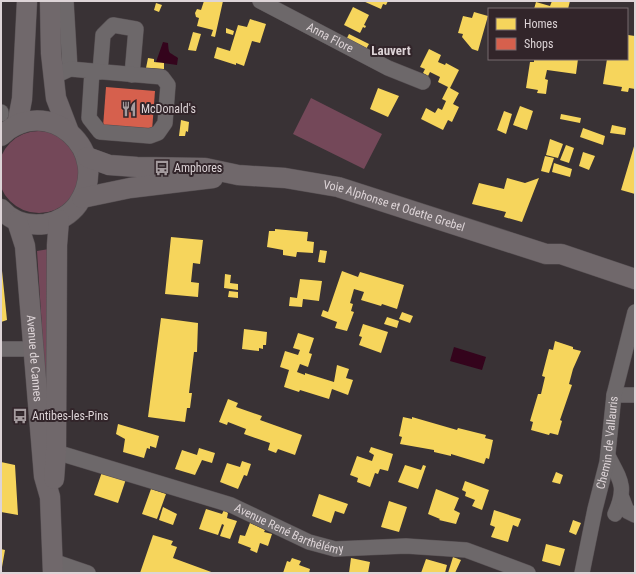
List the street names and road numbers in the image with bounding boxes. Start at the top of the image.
street label: Anna Flore [304,20,356,56]
street label: Voie Alphonse et Odette Grebel [322,178,466,234]
street label: Avenue de Cannes [24,314,45,402]
street label: Chemin de Vallauris [593,395,621,491]
street label: Avenue René Barthélémy [232,501,344,557]

